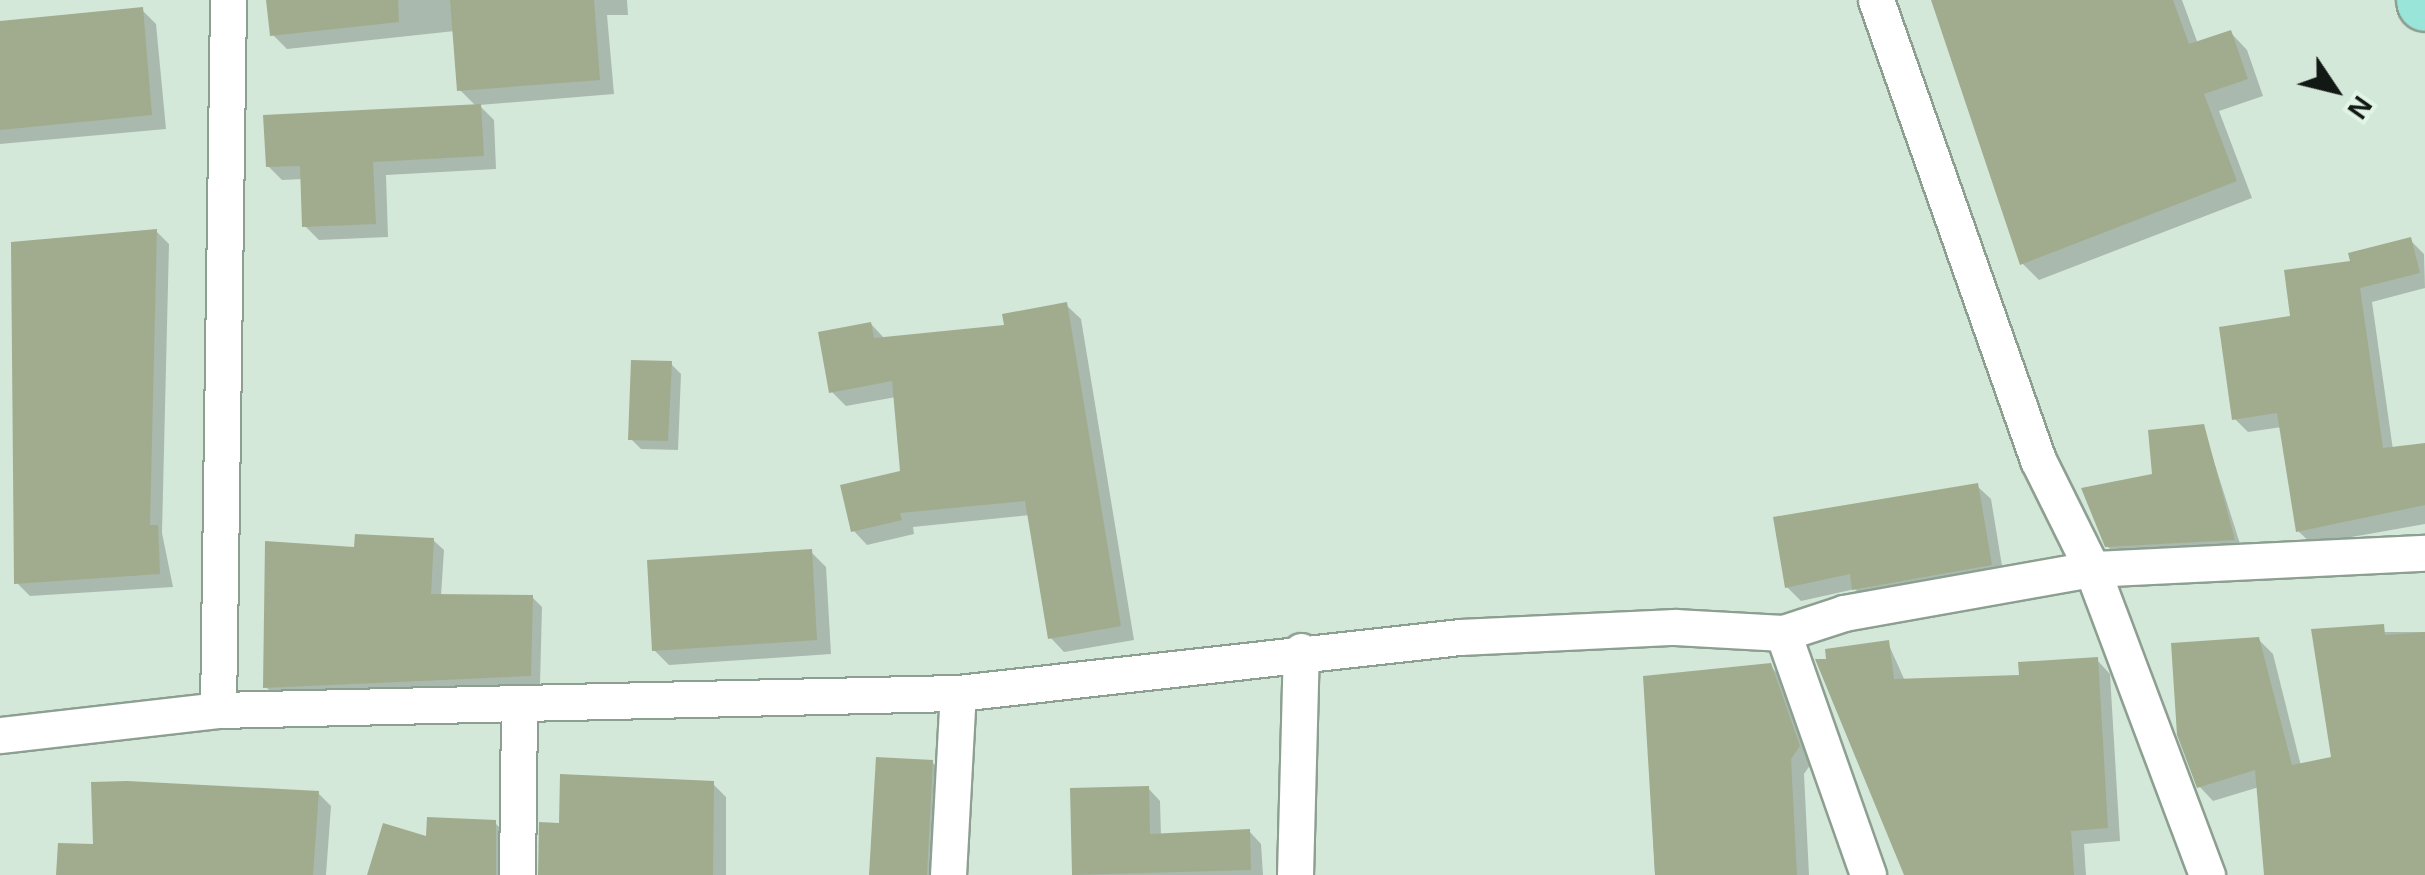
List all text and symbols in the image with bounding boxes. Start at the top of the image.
north arrow [2285,40,2385,140]
text: N [2341,90,2378,125]

